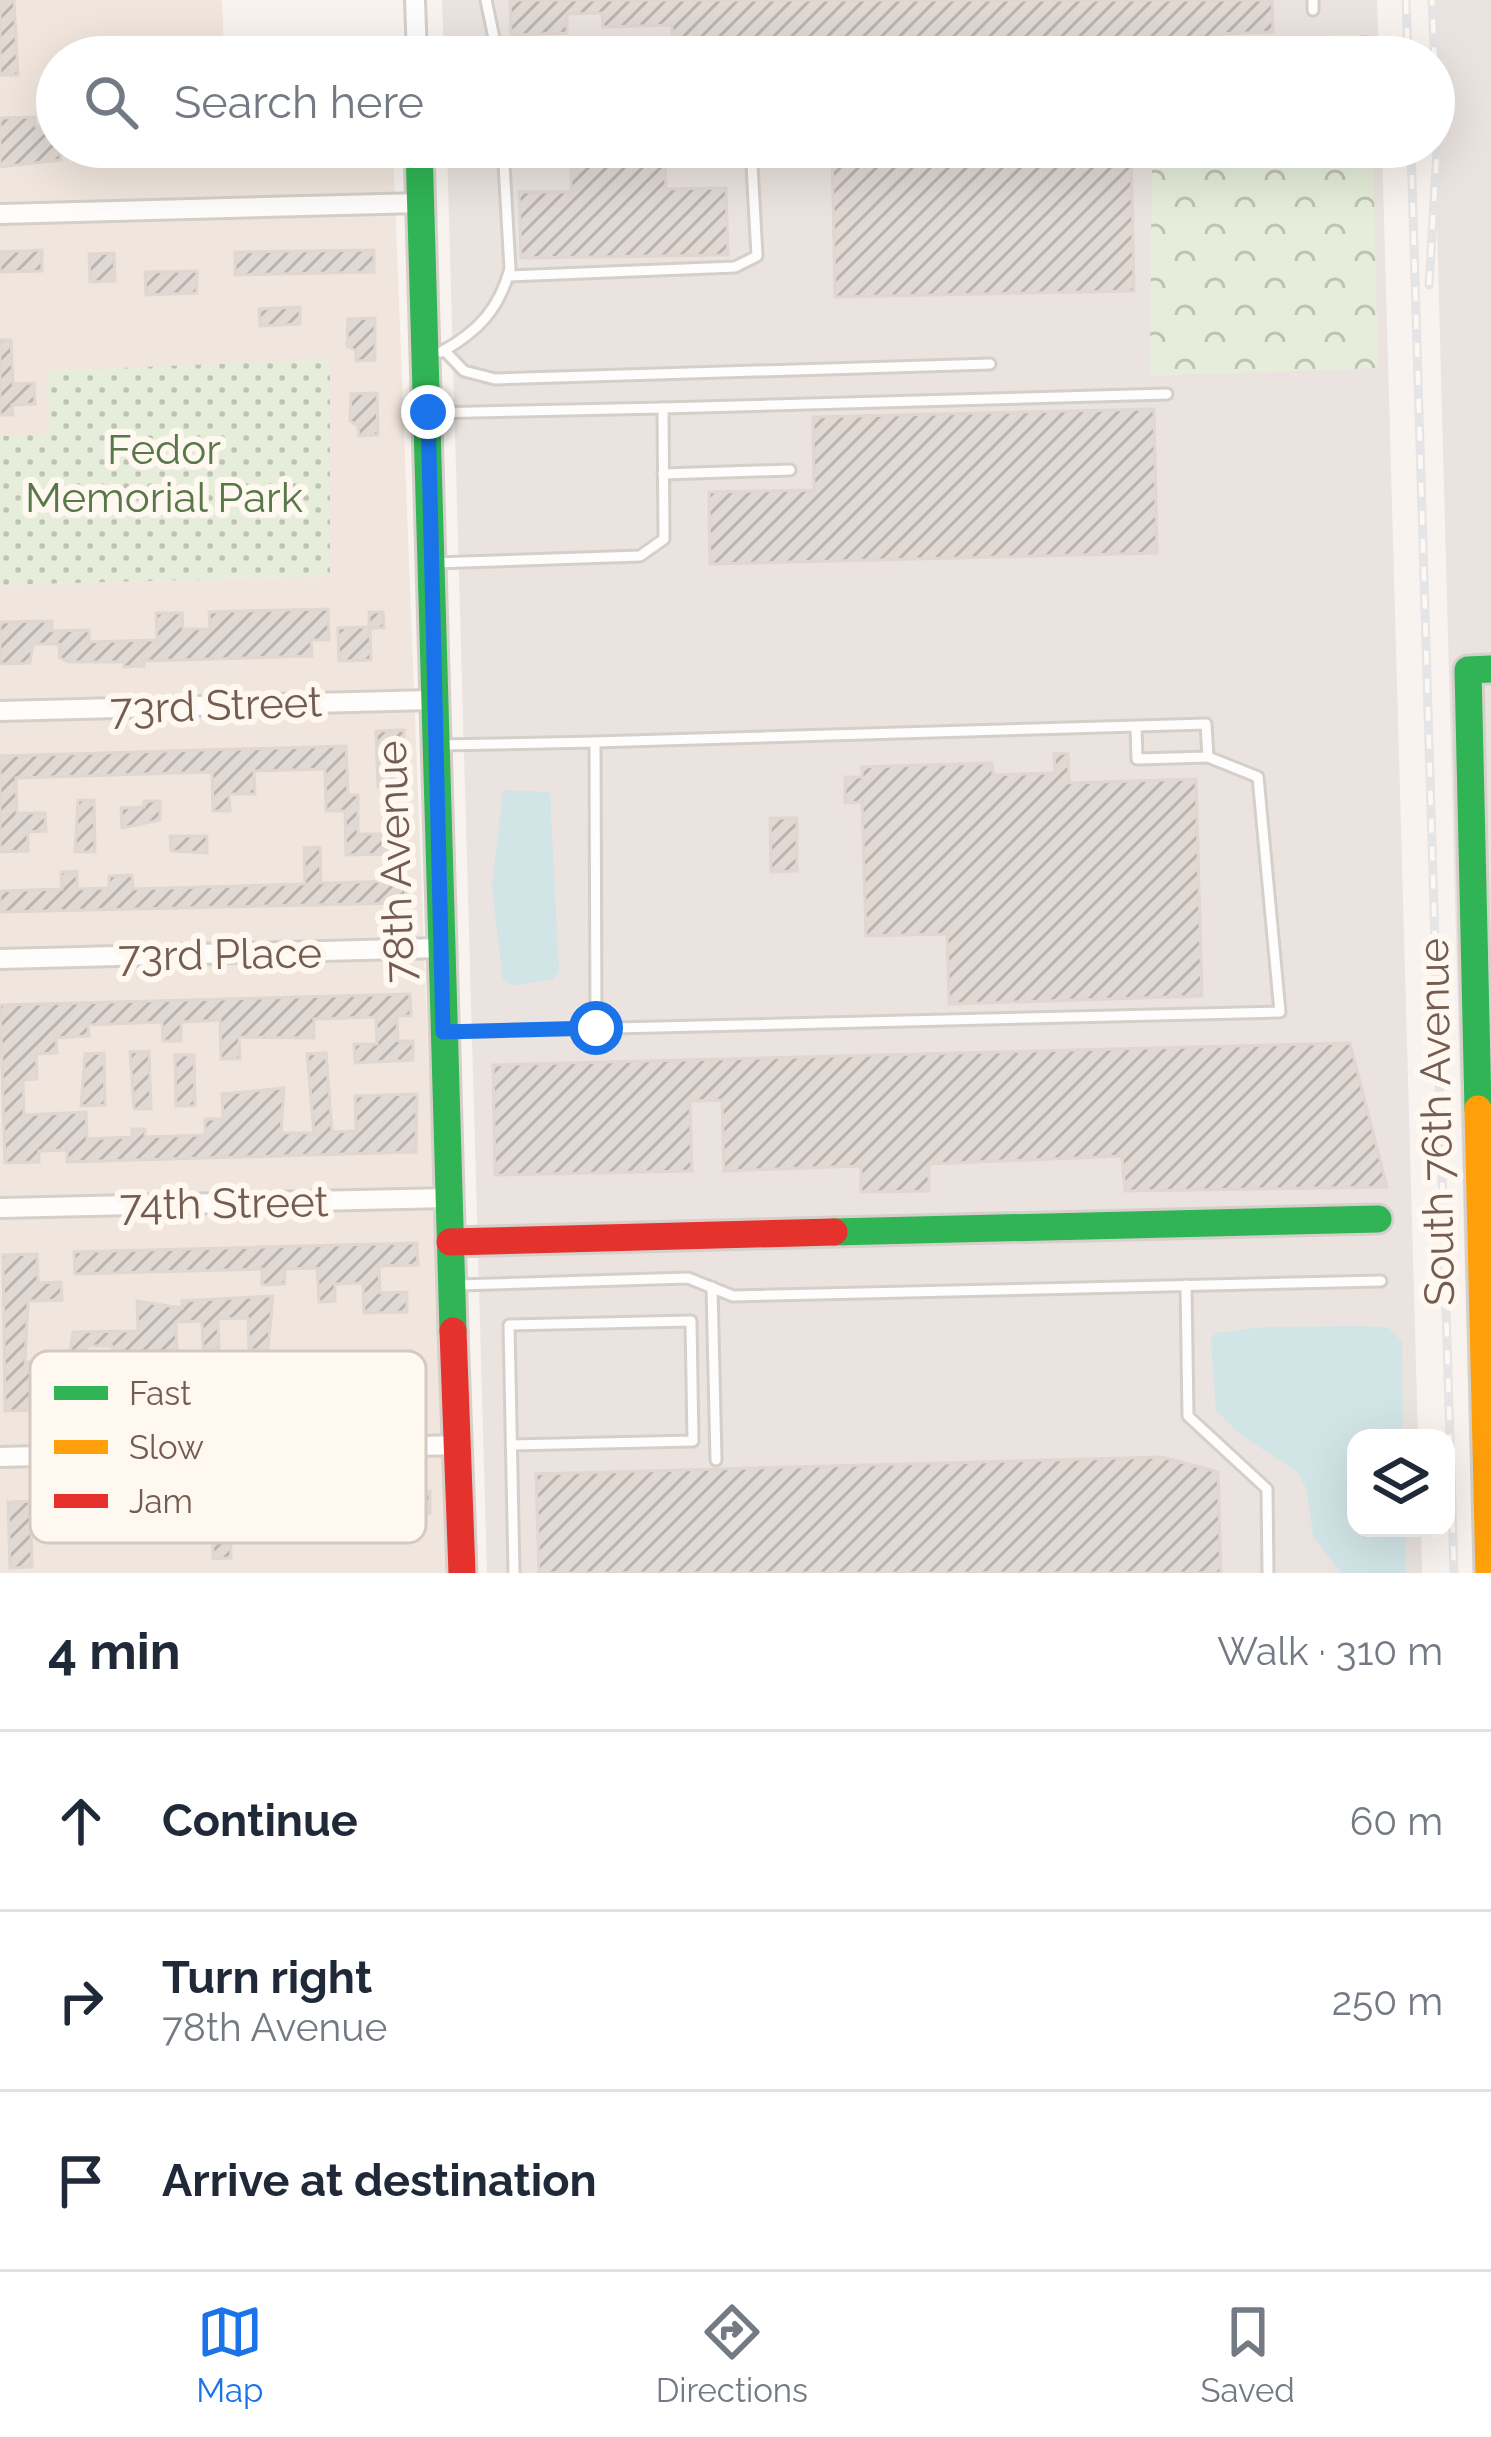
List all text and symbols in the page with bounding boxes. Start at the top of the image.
search box [36,36,1455,168]
icon: search [78,69,144,135]
text: Search here [174,76,424,129]
route end [401,385,455,439]
park label: Fedor Memorial Park [25,425,303,522]
street label: 73rd Street [109,677,323,734]
street label: 78th Avenue [367,740,424,984]
street label: 73rd Place [118,928,322,981]
street label: South 76th Avenue [1409,938,1464,1306]
route start [569,1001,623,1055]
street label: 74th Street [119,1177,329,1230]
legend [30,1351,426,1543]
text: Fast [129,1374,191,1413]
text: Slow [129,1428,204,1467]
map controls [1347,1429,1455,1537]
button: layers [1347,1429,1455,1537]
text: Jam [129,1482,193,1521]
text: 4 min [48,1621,181,1681]
text: Walk · 310 m [1217,1628,1443,1674]
icon: ahead [48,1788,114,1854]
text: Continue [162,1794,358,1847]
text: 60 m [1350,1798,1443,1844]
text: Turn right [162,1951,372,2004]
icon: right [48,1968,114,2034]
text: 250 m [1332,1978,1443,2024]
text: 78th Avenue [162,2004,387,2050]
icon: arrive [48,2148,114,2214]
text: Arrive at destination [162,2154,597,2207]
tab: Map [196,2299,263,2410]
tab: Directions [656,2299,808,2410]
tab: Saved [1200,2299,1295,2410]

